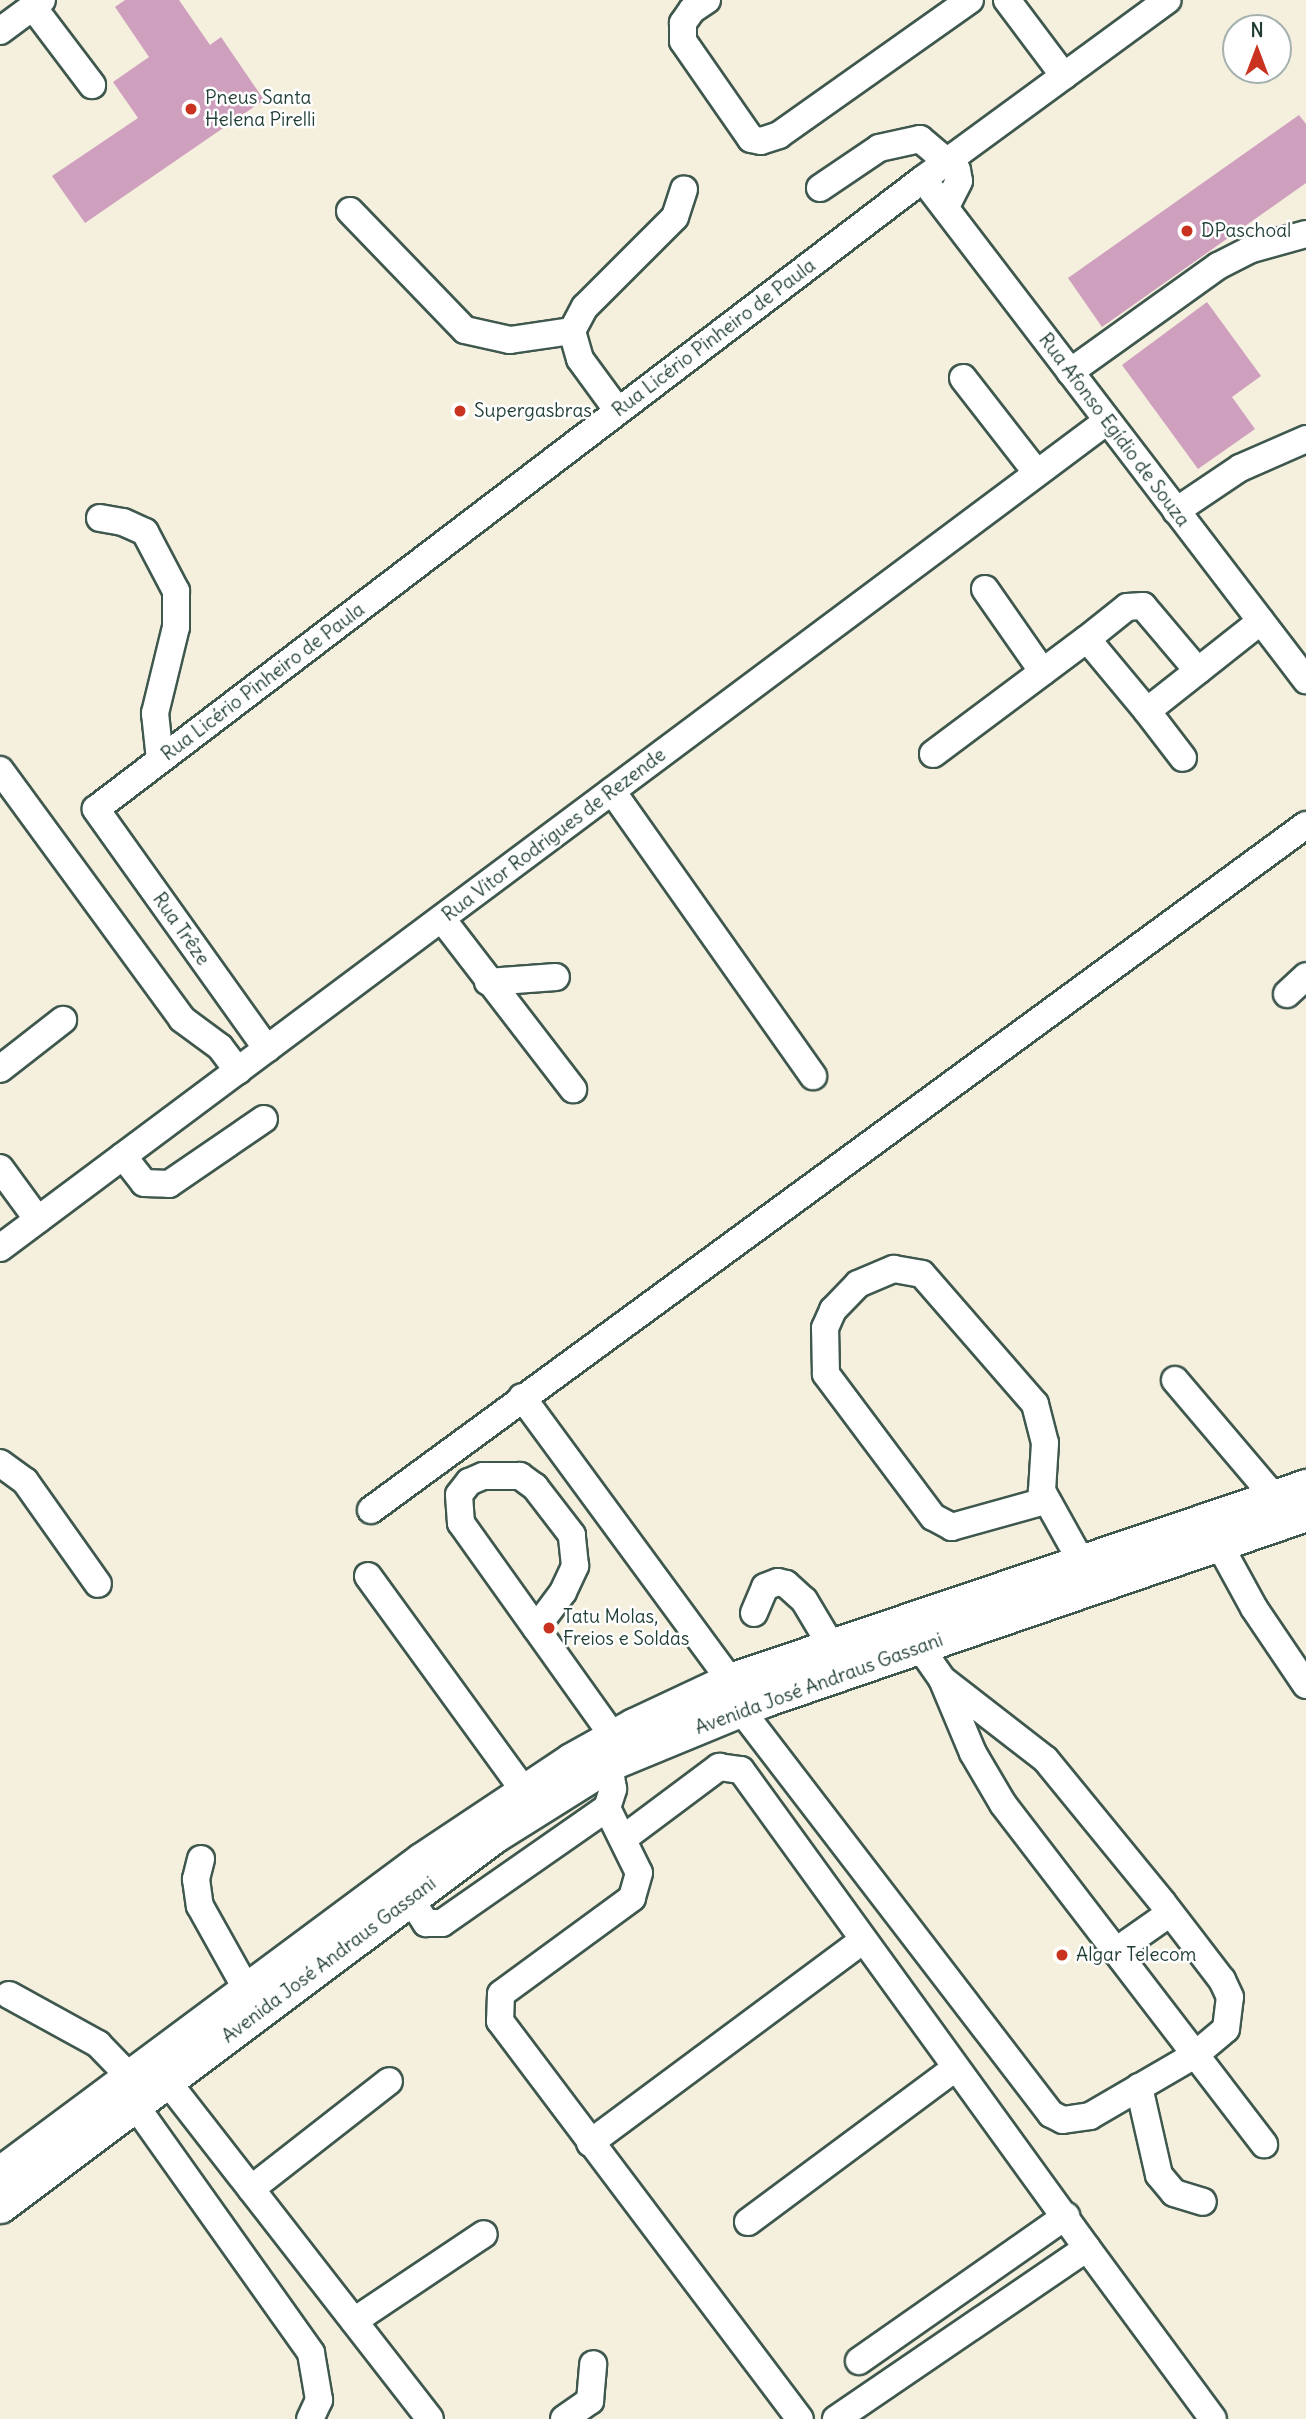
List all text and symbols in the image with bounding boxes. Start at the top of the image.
north arrow [1222,14,1292,84]
text: N [1250,18,1264,42]
place label: Pneus Santa Helena Pirelli [205,87,315,131]
marker: Pneus Santa Helena Pirelli [183,101,199,117]
place label: DPaschoal [1201,220,1291,242]
marker: DPaschoal [1179,223,1195,239]
street label: Rua Licério Pinheiro de Paula [608,254,820,422]
street label: Rua Afonso Egídio de Souza [1034,329,1194,531]
place label: Supergasbras [474,400,592,422]
marker: Supergasbras [452,403,468,419]
street label: Rua Licério Pinheiro de Paula [157,598,369,766]
street label: Rua Vitor Rodrigues de Rezende [438,744,670,926]
street label: Rua Trêze [148,888,214,970]
place label: Tatu Molas, Freios e Soldas [563,1606,689,1650]
marker: Tatu Molas, Freios e Soldas [541,1620,557,1636]
street label: Avenida José Andraus Gassani [692,1628,946,1740]
street label: Avenida José Andraus Gassani [218,1872,440,2048]
place label: Algar Telecom [1076,1944,1196,1966]
marker: Algar Telecom [1054,1947,1070,1963]

